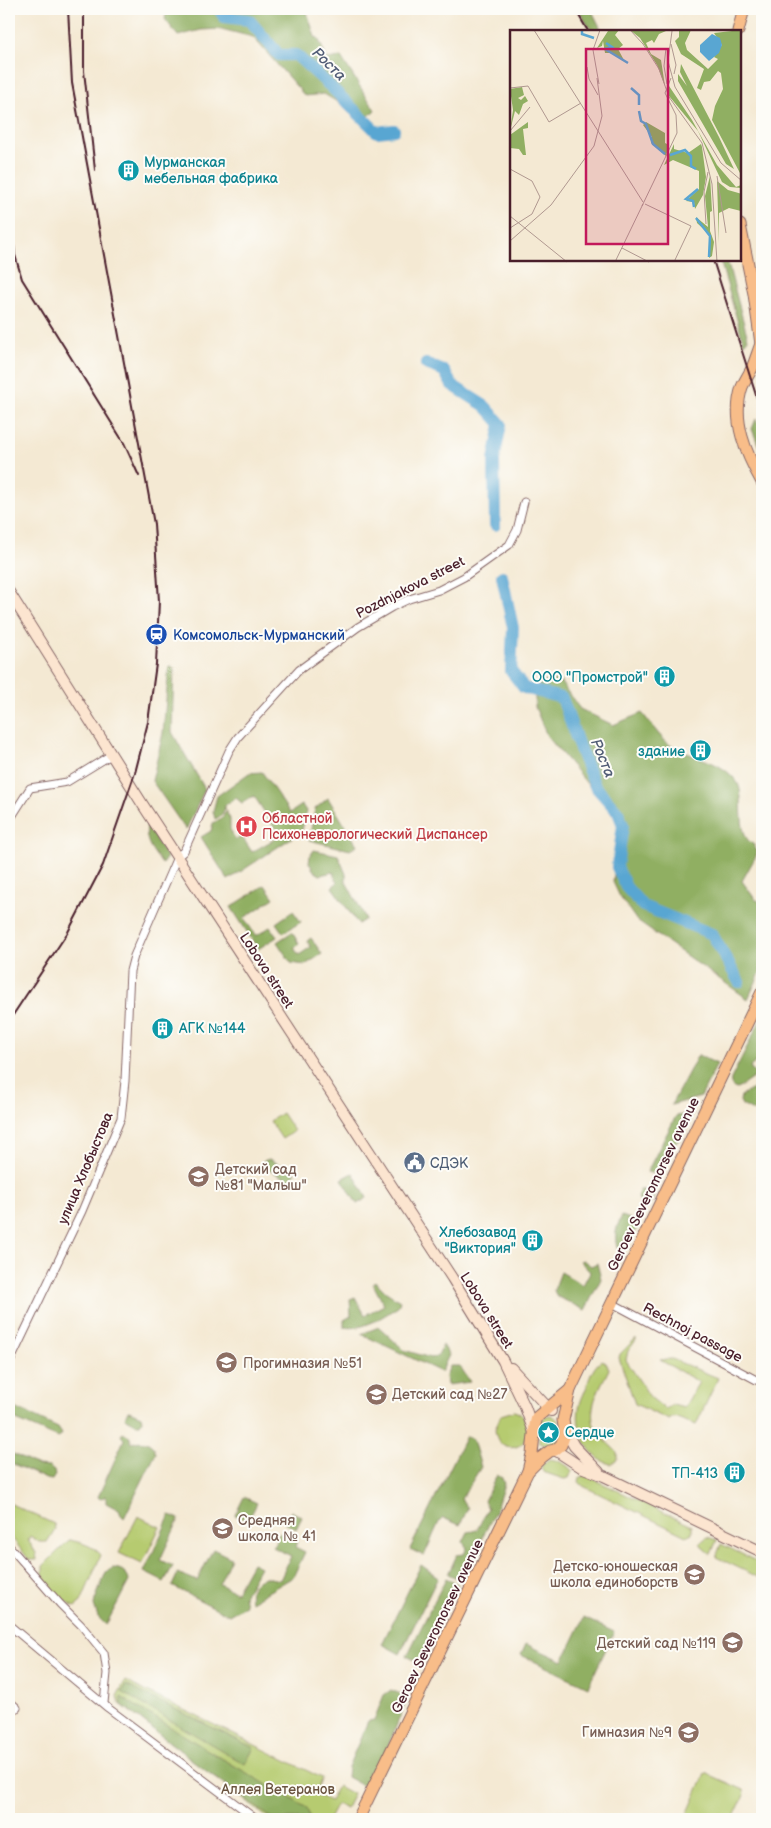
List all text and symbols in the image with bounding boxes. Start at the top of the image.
inset map [510,30,741,261]
water label: Роста [307,43,350,85]
place label: Мурманская мебельная фабрика [144,154,279,187]
building icon: Мурманская мебельная фабрика [116,158,140,182]
street label: Pozdnjakova street [353,552,468,622]
station icon: Комсомольск-Мурманский [145,623,169,647]
place label: Комсомольск-Мурманский [173,627,345,644]
building icon: ООО "Промстрой" [652,665,676,689]
place label: ООО "Промстрой" [532,669,648,686]
water label: Роста [586,736,619,781]
building icon: здание [689,739,713,763]
place label: здание [638,743,685,760]
place label: Областной Психоневрологический Диспансер [262,810,488,843]
hospital icon: Областной Психоневрологический Диспансер [234,814,258,838]
street label: Lobova street [236,929,298,1012]
building icon: АГК №144 [151,1016,175,1040]
place label: АГК №144 [178,1020,246,1037]
street label: Geroev Severomorsev avenue [604,1095,703,1274]
street label: улица Хлобыстова [54,1109,117,1227]
public building icon: СДЭК [402,1151,426,1175]
place label: СДЭК [430,1155,469,1172]
place label: Детский сад №81 "Малыш" [215,1161,307,1194]
school or university icon: Детский сад №81 "Малыш" [187,1165,211,1189]
place label: Хлебозавод "Виктория" [439,1224,516,1257]
building icon: Хлебозавод "Виктория" [520,1228,544,1252]
street label: Lobova street [456,1269,517,1352]
street label: Rechnoj passage [640,1299,745,1366]
school or university icon: Прогимназия №51 [215,1351,239,1375]
place label: Прогимназия №51 [243,1355,362,1372]
school or university icon: Детский сад №27 [364,1382,388,1406]
place label: Детский сад №27 [392,1386,508,1403]
place icon: Сердце [537,1420,561,1444]
place label: Сердце [565,1424,615,1441]
building icon: ТП-413 [722,1461,746,1485]
place label: ТП-413 [672,1465,718,1482]
place label: Средняя школа № 41 [238,1512,316,1545]
school or university icon: Средняя школа № 41 [210,1516,234,1540]
street label: Geroev Severomorsev avenue [388,1537,487,1716]
place label: Детско-юношеская школа единоборств [550,1558,679,1591]
school or university icon: Детско-юношеская школа единоборств [682,1562,706,1586]
school or university icon: Детский сад №119 [720,1631,744,1655]
place label: Детский сад №119 [597,1635,716,1652]
school or university icon: Гимназия №9 [676,1720,700,1744]
place label: Гимназия №9 [582,1724,672,1741]
park label: Аллея Ветеранов [220,1781,335,1798]

